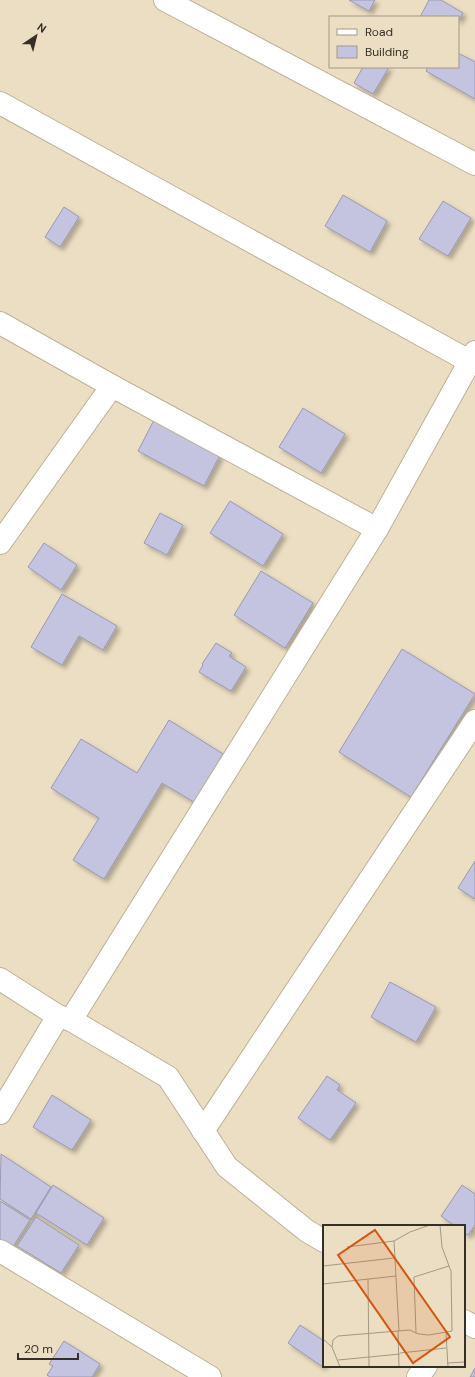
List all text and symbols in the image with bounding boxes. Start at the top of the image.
north arrow [16,16,56,56]
legend [329,16,459,68]
text: N [34,20,49,36]
text: Road [365,24,393,40]
text: Building [365,44,409,60]
inset map [323,1225,465,1367]
scale bar [18,1335,78,1361]
text: 20 m [24,1341,53,1357]

